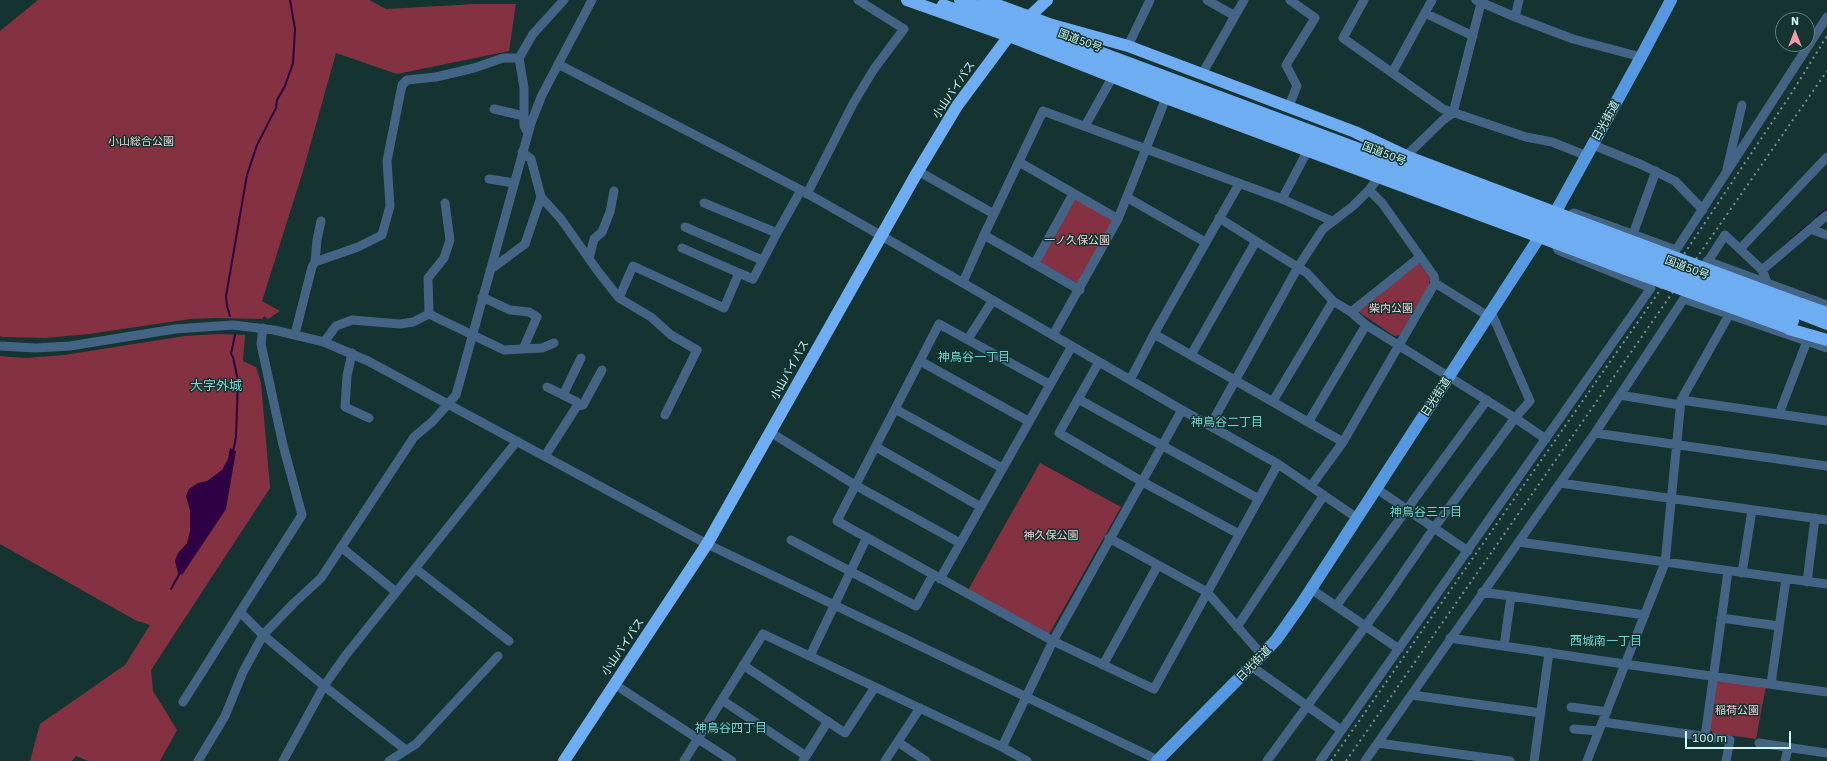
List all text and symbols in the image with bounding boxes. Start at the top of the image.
north arrow [1775,12,1815,52]
text: N [1791,14,1799,28]
street label: 国道50号 [1056,27,1104,55]
street label: 小山バイパス [930,59,978,121]
street label: 日光街道 [1590,99,1622,143]
park label: 小山総合公園 [108,135,174,149]
street label: 国道50号 [1360,140,1408,168]
park label: 一ノ久保公園 [1044,234,1110,248]
street label: 国道50号 [1663,254,1711,282]
park label: 柴内公園 [1369,302,1413,316]
street label: 小山バイパス [768,338,812,402]
district label: 神鳥谷一丁目 [938,351,1010,365]
street label: 日光街道 [1418,375,1454,419]
district label: 大字外城 [190,378,242,394]
district label: 神鳥谷二丁目 [1191,416,1263,430]
district label: 神鳥谷三丁目 [1390,506,1462,520]
park label: 神久保公園 [1024,529,1078,543]
street label: 小山バイパス [599,616,647,678]
district label: 西城南一丁目 [1570,635,1642,649]
street label: 日光街道 [1234,644,1274,684]
park label: 稲荷公園 [1715,704,1759,718]
district label: 神鳥谷四丁目 [695,722,767,736]
scale bar [1687,723,1793,749]
text: 100 m [1692,730,1727,745]

